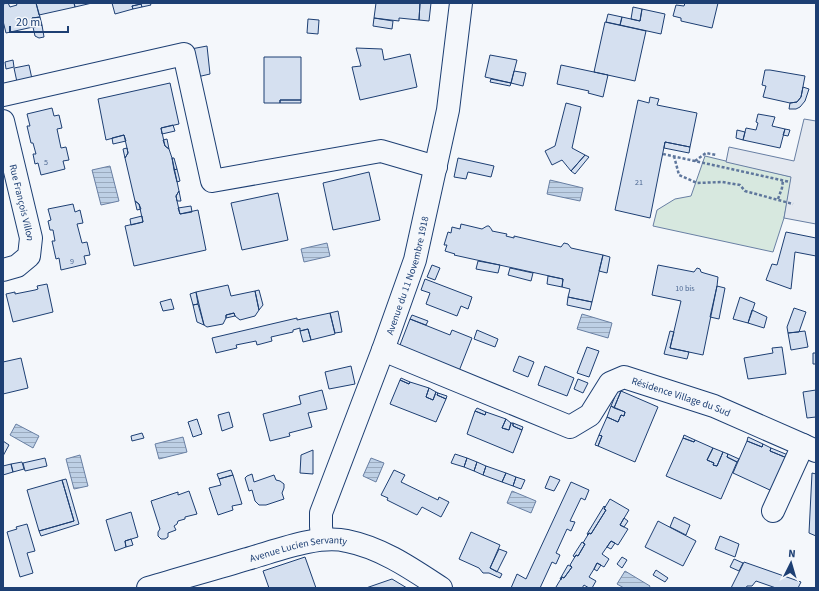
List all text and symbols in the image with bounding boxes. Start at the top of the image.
scale bar [10,8,68,34]
text: 20 m [16,14,40,31]
house number: 5 [44,157,48,168]
street label: Rue François Villon [6,163,37,242]
house number: 21 [635,177,643,188]
street label: Avenue du 11 Novembre 1918 [383,215,432,337]
house number: 9 [70,256,74,267]
house number: 10 bis [675,283,695,294]
street label: Résidence Village du Sud [630,374,733,420]
street label: Avenue Lucien Servanty [248,533,349,566]
north arrow [771,543,811,583]
text: N [788,546,796,561]

